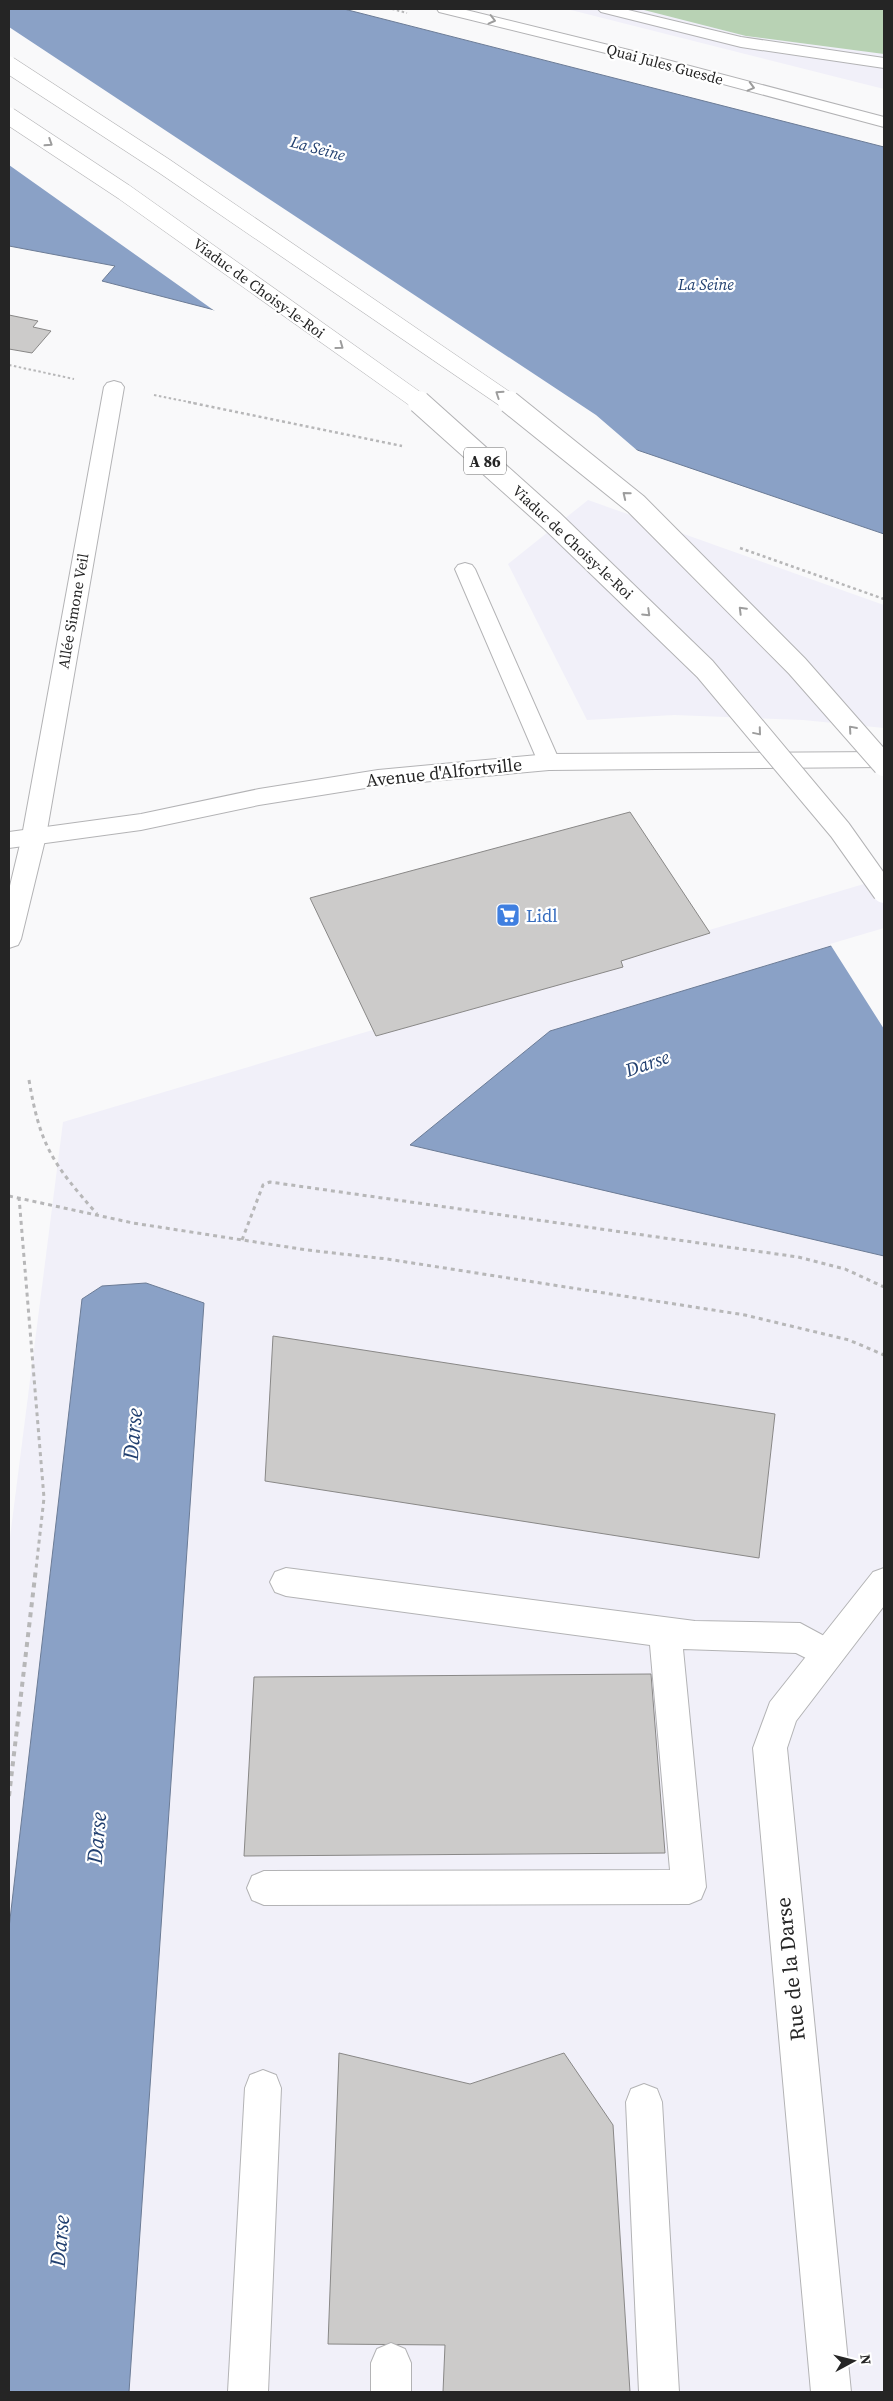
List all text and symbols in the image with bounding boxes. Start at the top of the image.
one-way arrow [487,15,495,25]
street label: Quai Jules Guesde [604,38,726,90]
one-way arrow [746,81,755,92]
water label: La Seine [287,130,348,166]
one-way arrow [44,136,53,146]
street label: Viaduc de Choisy-le-Roi [189,233,329,343]
water label: La Seine [677,273,734,295]
one-way arrow [334,340,344,349]
one-way arrow [495,391,504,401]
road number: A 86 [464,448,506,474]
street label: Viaduc de Choisy-le-Roi [508,480,638,604]
one-way arrow [623,493,632,501]
street label: Allée Simone Veil [52,551,94,670]
one-way arrow [642,607,651,616]
one-way arrow [738,607,747,616]
one-way arrow [849,725,858,734]
one-way arrow [752,726,760,735]
street label: Avenue d'Alfortville [365,751,523,793]
supermarket icon: Lidl [495,902,521,928]
place label: Lidl [526,903,558,928]
water label: Darse [621,1043,673,1083]
water label: Darse [115,1407,149,1462]
water label: Darse [79,1811,113,1866]
street label: Rue de la Darse [768,1896,812,2042]
water label: Darse [42,2214,76,2269]
north arrow [828,2336,878,2386]
text: N [855,2353,876,2366]

